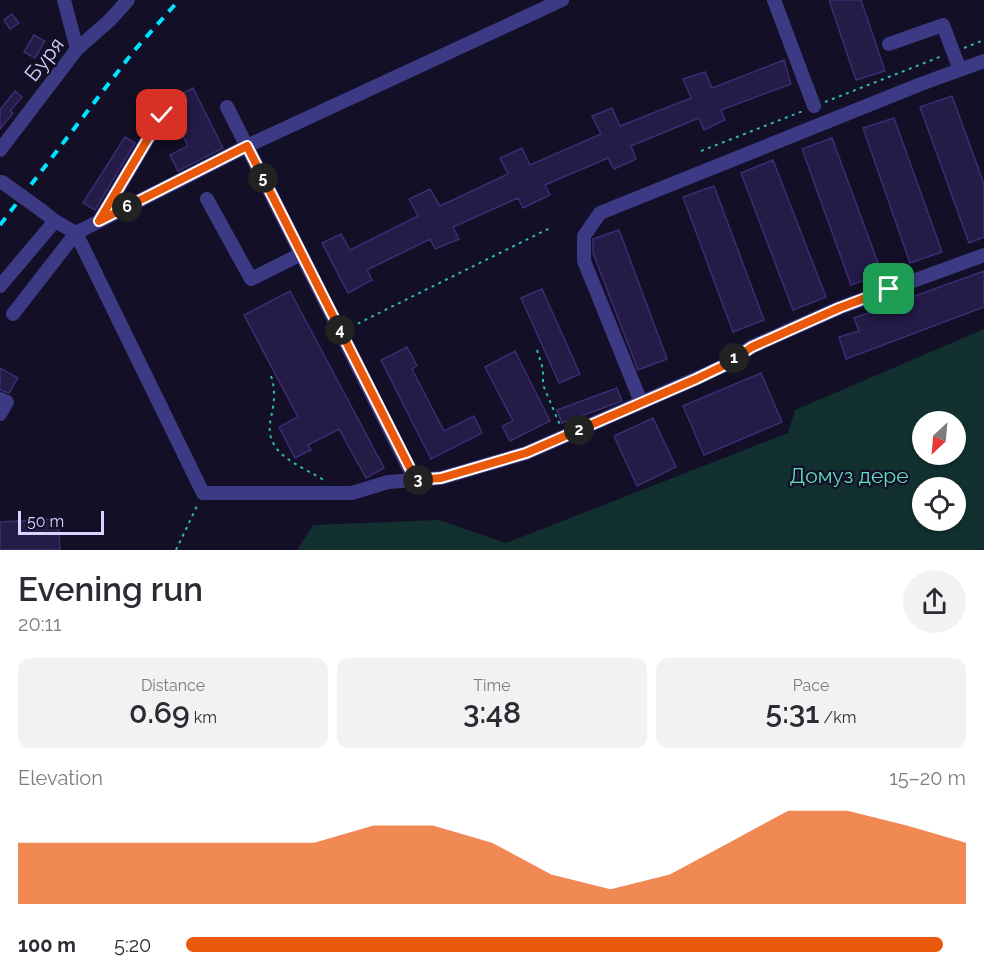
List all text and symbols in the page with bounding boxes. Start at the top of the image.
street label: Буря [19,32,69,86]
pin [136,89,187,140]
icon: check [145,98,178,131]
pin: 5 [248,163,278,193]
text: 5 [259,168,267,187]
pin: 6 [112,192,142,222]
text: 6 [122,197,132,216]
pin [863,263,914,314]
icon: arrive [872,272,905,305]
pin: 4 [325,315,355,345]
text: 4 [335,320,345,339]
pin: 1 [719,343,749,373]
text: 1 [730,348,738,367]
north arrow [912,411,966,465]
map controls [912,411,966,531]
pin: 2 [564,415,594,445]
text: 2 [574,420,584,439]
park label: Домуз дере [789,463,909,488]
pin: 3 [403,465,433,495]
text: 3 [414,470,422,489]
button: locate [912,477,966,531]
scale bar [18,508,104,536]
text: 50 m [27,512,64,531]
text: Evening run [18,570,203,609]
button: share [903,570,966,633]
text: 20:11 [18,612,62,636]
text: Distance [141,676,205,695]
text: Time [473,676,511,695]
text: Pace [793,676,829,695]
text: 0.69 [129,695,190,730]
text: 3:48 [463,695,521,730]
text: 5:31 [766,695,819,730]
text: km [190,708,217,727]
text: /km [819,708,856,727]
text: Elevation [18,766,103,790]
text: 15–20 m [889,766,966,790]
text: 100 m [18,933,76,957]
text: 5:20 [114,933,151,957]

